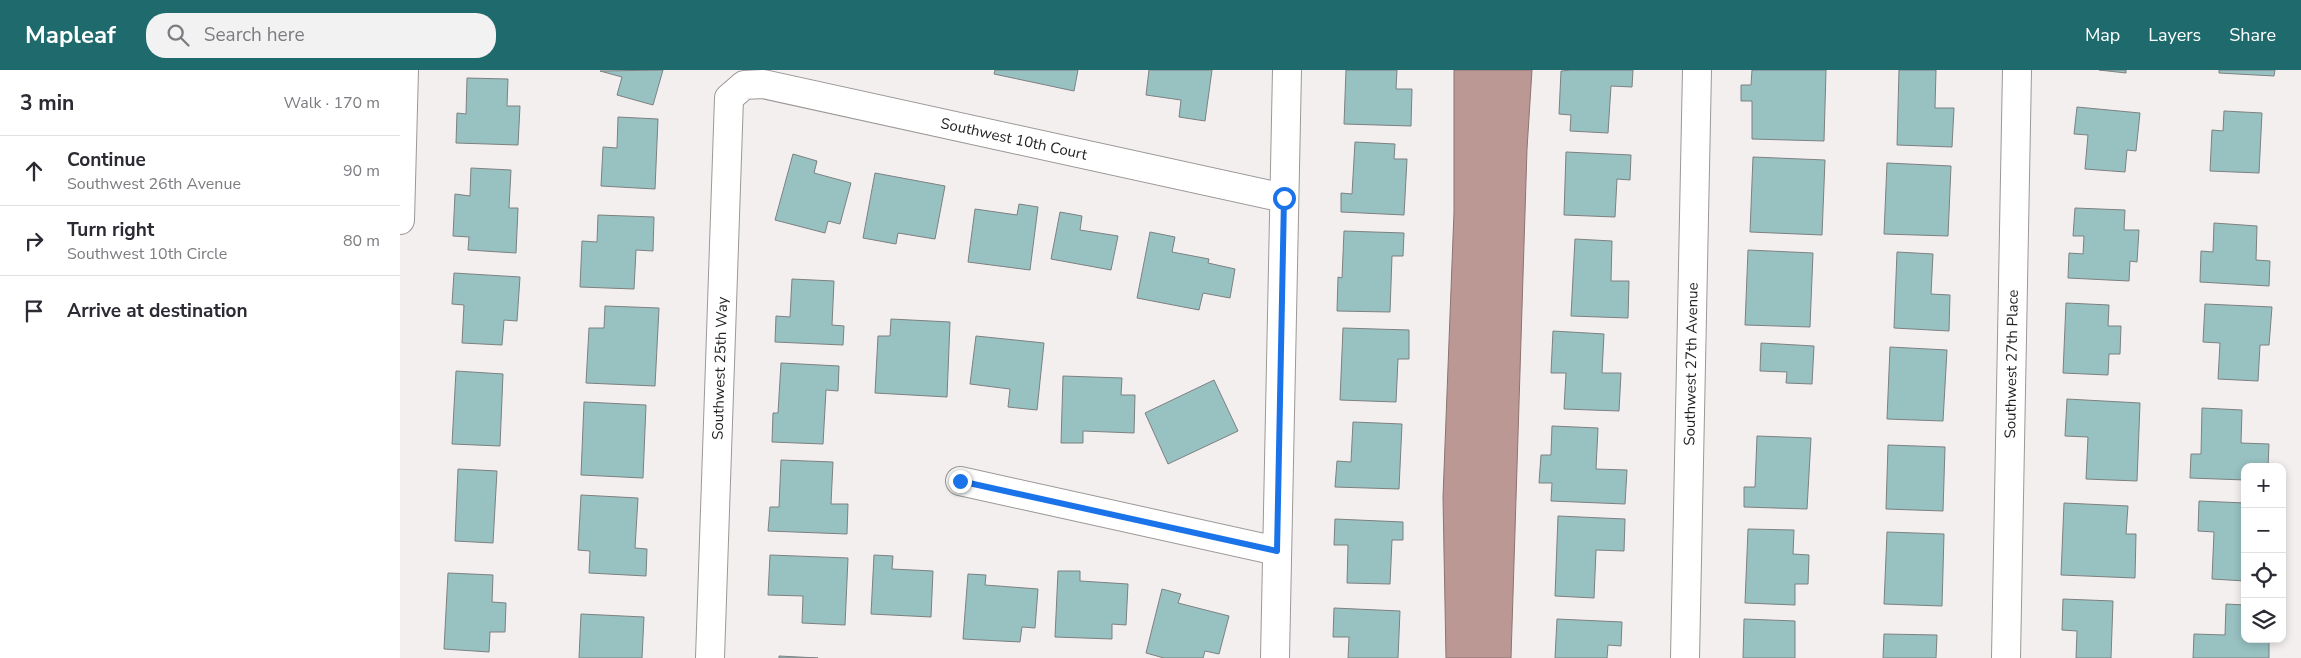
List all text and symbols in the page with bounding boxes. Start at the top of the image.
search box [146,13,496,58]
text: Mapleaf [25,19,116,51]
icon: search [164,21,192,49]
text: Search here [204,22,305,48]
text: Map [2085,23,2120,47]
text: Layers [2148,23,2201,47]
text: Share [2229,23,2276,47]
text: 3 min [20,89,74,117]
text: Walk · 170 m [284,92,380,114]
street label: Southwest 10th Court [939,113,1090,165]
text: Continue [67,147,146,173]
icon: ahead [20,157,48,185]
text: 90 m [343,160,380,182]
text: Southwest 26th Avenue [67,173,241,195]
route start [1273,187,1296,210]
text: Turn right [67,217,154,243]
icon: right [20,227,48,255]
text: 80 m [343,230,380,252]
text: Southwest 10th Circle [67,243,227,265]
street label: Southwest 27th Avenue [1679,282,1703,446]
street label: Southwest 27th Place [2000,289,2023,439]
street label: Southwest 25th Way [707,296,732,440]
icon: arrive [20,297,48,325]
text: Arrive at destination [67,298,248,324]
map controls [2241,463,2286,643]
button: + [2241,463,2286,508]
route end [949,470,972,493]
button: − [2241,508,2286,553]
button: locate [2241,553,2286,598]
button: layers [2241,598,2286,643]

